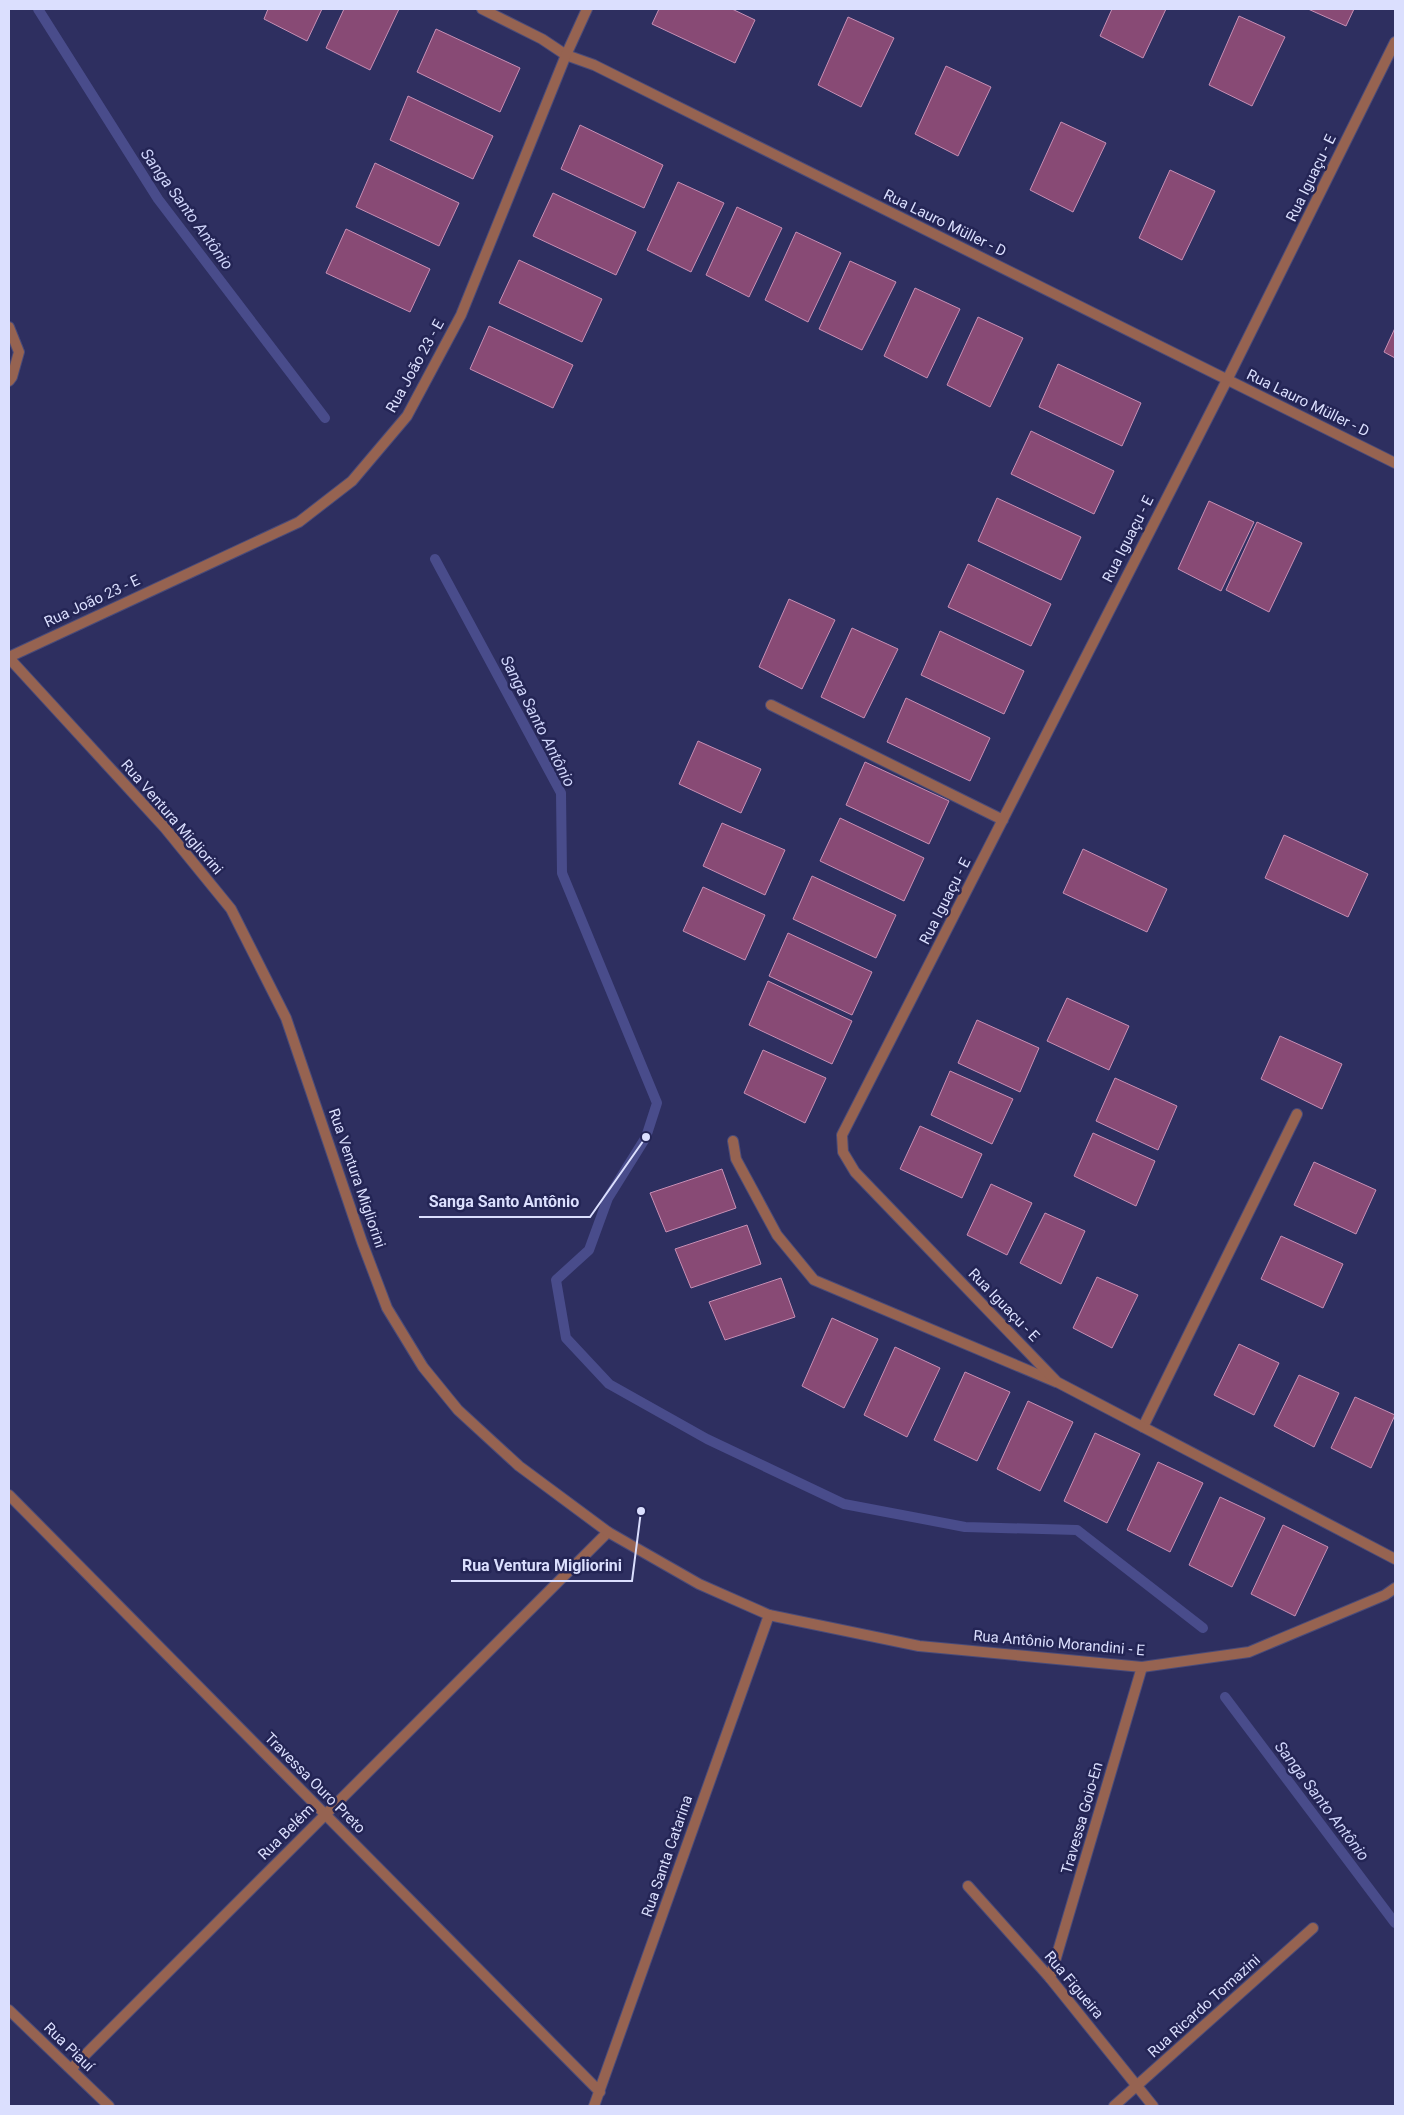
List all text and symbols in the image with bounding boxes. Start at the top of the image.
street label: Rua Iguaçu - E [1282,131,1340,224]
water label: Sanga Santo Antônio [137,145,237,273]
street label: Rua Lauro Müller - D [881,185,1009,261]
street label: Rua João 23 - E [382,316,448,416]
street label: Rua Lauro Müller - D [1244,365,1372,441]
street label: Rua Iguaçu - E [1099,492,1158,585]
street label: Rua João 23 - E [41,571,143,631]
water label: Sanga Santo Antônio [497,652,579,790]
street label: Rua Ventura Migliorini [117,756,227,878]
street label: Rua Iguaçu - E [916,854,975,947]
street label: Rua Ventura Migliorini [325,1106,389,1250]
callout: Sanga Santo Antônio [419,1186,590,1217]
text: Sanga Santo Antônio [429,1192,579,1211]
street label: Rua Iguaçu - E [965,1265,1044,1346]
callout: Rua Ventura Migliorini [451,1550,632,1581]
text: Rua Ventura Migliorini [462,1556,622,1575]
street label: Rua Antônio Morandini - E [973,1627,1146,1660]
street label: Travessa Ouro Preto [261,1729,369,1837]
water label: Sanga Santo Antônio [1271,1737,1373,1865]
street label: Travessa Goio-En [1057,1760,1107,1876]
street label: Rua Santa Catarina [638,1793,696,1919]
street label: Rua Belém [254,1800,318,1864]
street label: Rua Figueira [1041,1948,1107,2022]
street label: Rua Ricardo Tomazini [1144,1951,1264,2061]
street label: Rua Piauí [40,2019,99,2076]

